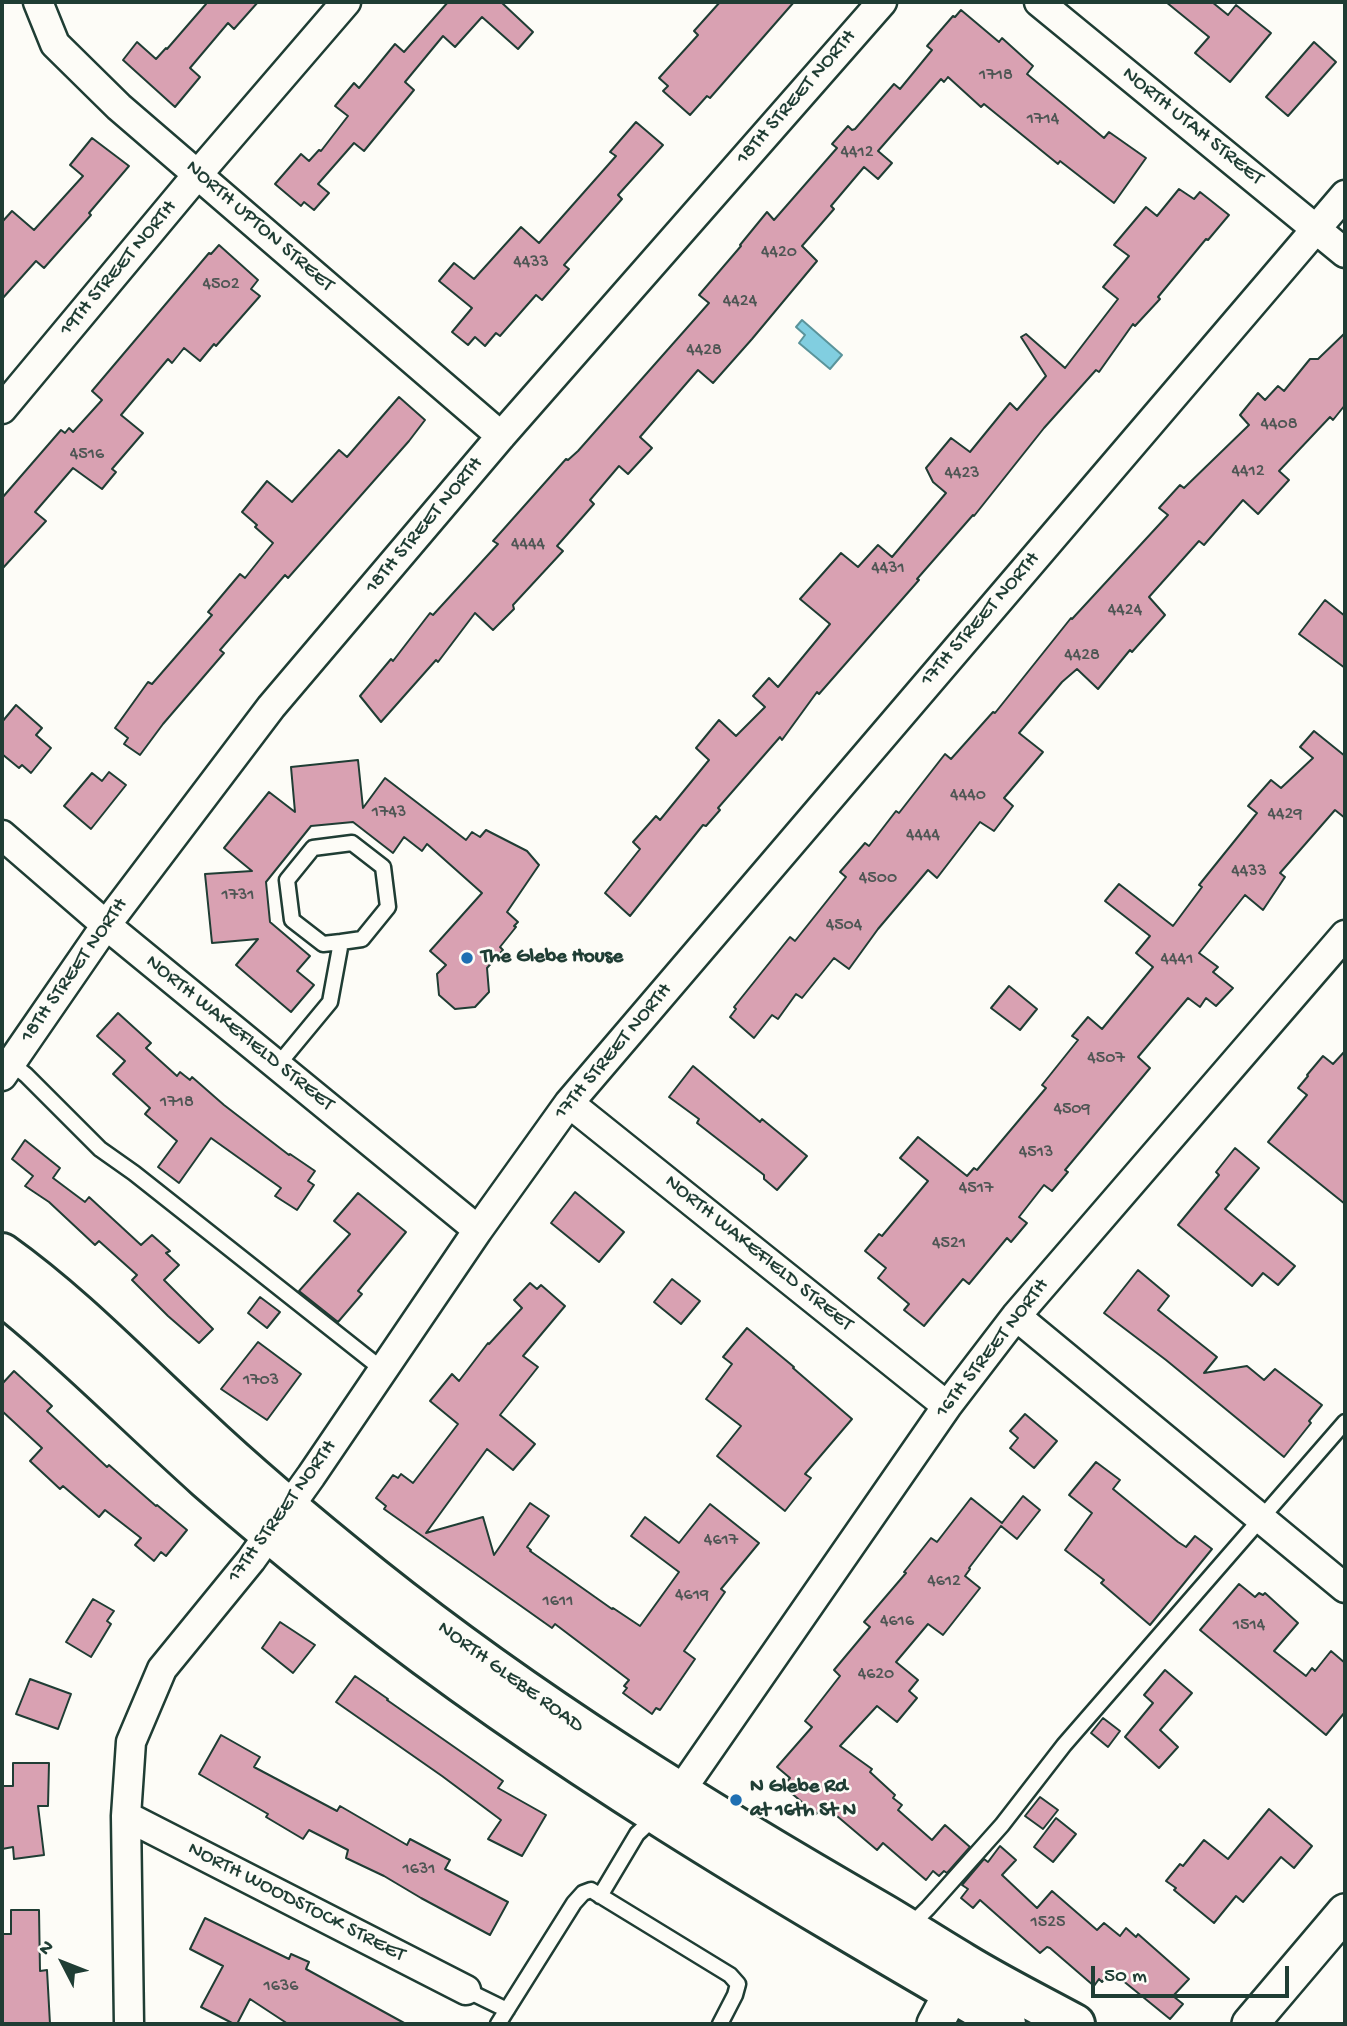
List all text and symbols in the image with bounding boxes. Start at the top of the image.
street label: 18TH STREET NORTH [732,25,862,171]
street label: NORTH UTAH STREET [1116,62,1268,192]
house number: 1718 [979,65,1013,87]
house number: 1714 [1027,109,1059,131]
house number: 4412 [840,142,874,164]
street label: NORTH UPTON STREET [180,156,338,298]
street label: 19TH STREET NORTH [55,196,183,342]
house number: 4420 [761,242,797,264]
house number: 4433 [513,252,549,274]
house number: 4502 [202,274,240,296]
house number: 4424 [723,291,757,313]
house number: 4428 [686,340,722,362]
house number: 4408 [1260,414,1298,436]
house number: 4516 [70,444,104,466]
street label: 18TH STREET NORTH [361,453,489,599]
house number: 4412 [1231,461,1265,483]
house number: 4423 [944,463,980,485]
house number: 4444 [511,534,545,556]
street label: 17TH STREET NORTH [916,548,1046,692]
house number: 4431 [871,558,905,580]
house number: 4424 [1108,600,1142,622]
house number: 4428 [1064,645,1100,667]
house number: 4440 [950,785,986,807]
house number: 1743 [372,802,406,824]
house number: 4429 [1268,804,1302,826]
house number: 4444 [906,825,940,847]
house number: 4433 [1231,861,1267,883]
house number: 4500 [859,868,897,890]
house number: 1731 [221,885,255,907]
street label: 18TH STREET NORTH [16,894,134,1048]
house number: 4504 [826,915,862,937]
place label: The Glebe House [481,945,623,971]
house number: 4441 [1161,949,1193,971]
street label: NORTH WAKEFIELD STREET [140,950,338,1118]
marker: The Glebe House [459,950,475,966]
street label: 17TH STREET NORTH [550,979,678,1125]
house number: 4507 [1087,1048,1125,1070]
house number: 1718 [160,1092,194,1114]
house number: 4509 [1053,1099,1091,1121]
house number: 4513 [1019,1142,1053,1164]
street label: NORTH WAKEFIELD STREET [659,1170,857,1338]
house number: 4517 [959,1178,993,1200]
house number: 4521 [932,1233,966,1255]
street label: 16TH STREET NORTH [931,1274,1055,1424]
house number: 1703 [243,1370,279,1392]
street label: 17TH STREET NORTH [223,1436,343,1588]
house number: 4617 [704,1530,738,1552]
house number: 4612 [927,1571,961,1593]
house number: 4619 [675,1585,709,1607]
house number: 1611 [543,1591,573,1613]
house number: 4616 [880,1611,914,1633]
house number: 1514 [1233,1615,1265,1637]
street label: NORTH GLEBE ROAD [432,1616,588,1740]
house number: 4620 [858,1664,894,1686]
place label: N Glebe Rd at 16th St N [750,1775,856,1825]
marker: N Glebe Rd at 16th St N [728,1792,744,1808]
street label: NORTH WOODSTOCK STREET [183,1837,409,1969]
house number: 1631 [402,1859,436,1881]
house number: 1525 [1030,1912,1066,1934]
north arrow [28,1928,98,1998]
text: N [34,1936,60,1961]
scale bar [1095,1952,1293,1996]
text: 50 m [1104,1965,1147,1990]
house number: 1636 [264,1976,298,1998]

